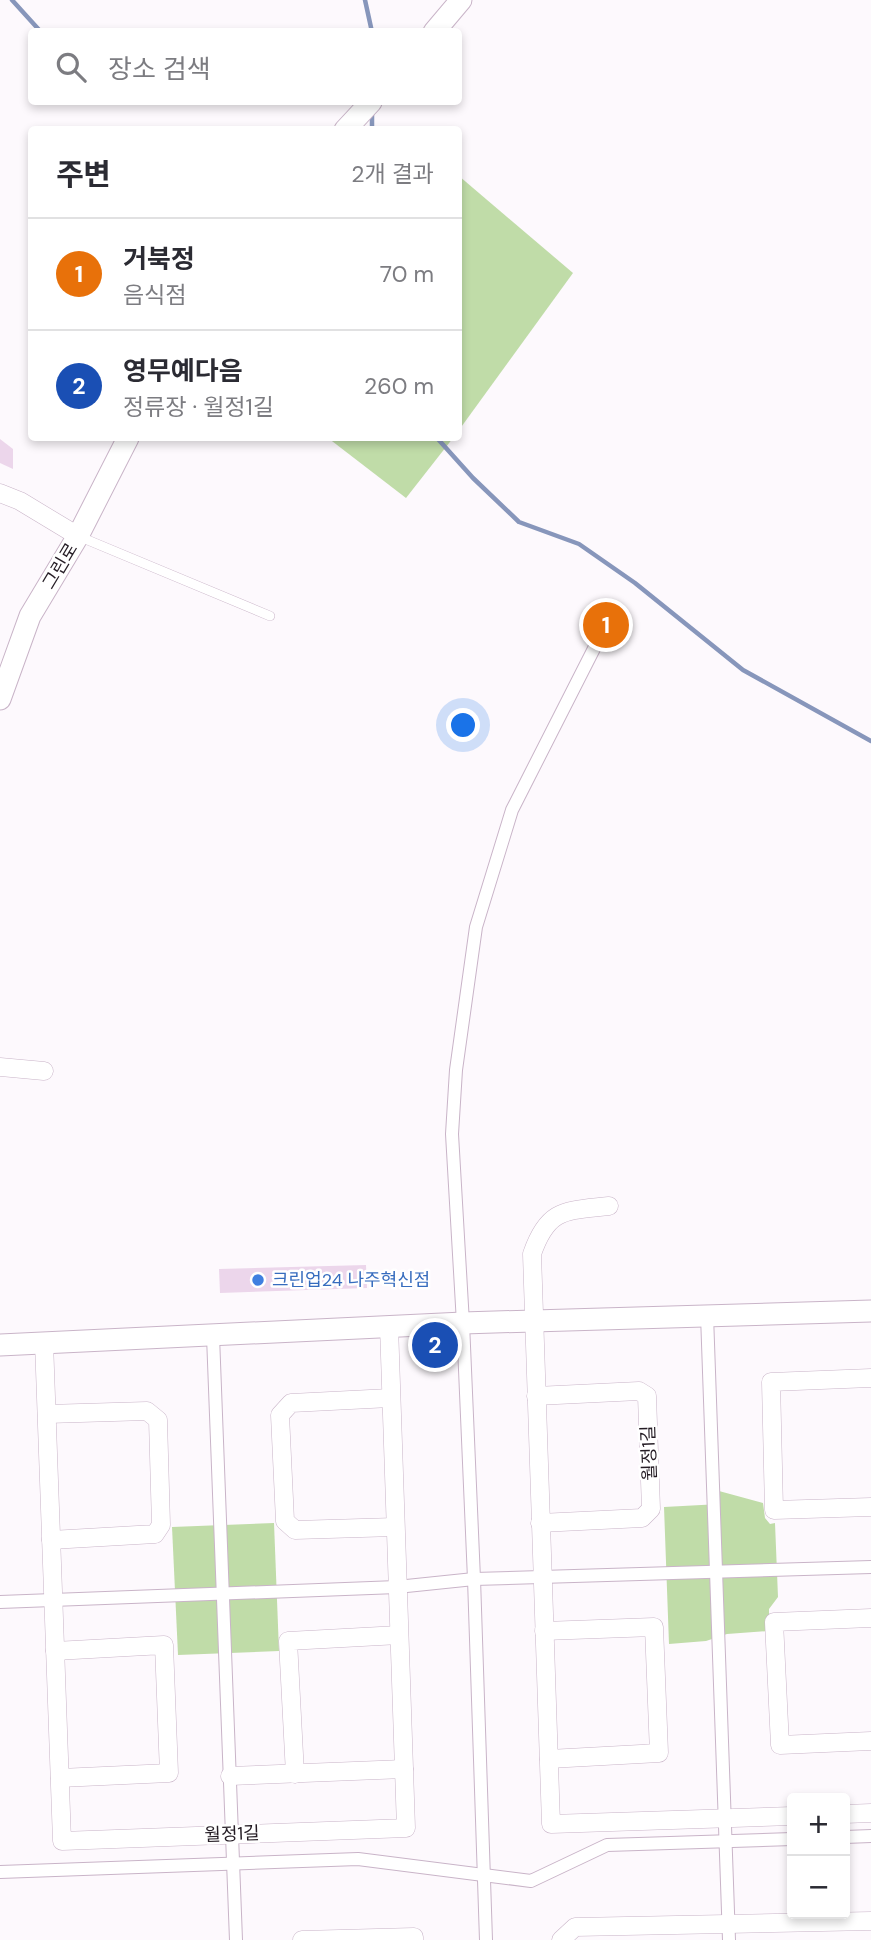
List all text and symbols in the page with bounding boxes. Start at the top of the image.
search box [28,28,462,105]
icon: search [52,48,90,86]
text: 장소 검색 [108,52,211,86]
text: 주변 [56,155,111,194]
text: 2개 결과 [351,159,434,189]
text: 거북정 [123,242,195,276]
text: 1 [75,259,83,289]
text: 70 m [380,259,434,289]
text: 음식점 [123,280,186,310]
text: 영무예다음 [123,354,243,388]
text: 2 [72,371,86,401]
text: 260 m [364,371,434,401]
text: 정류장 · 월정1길 [123,392,274,422]
street label: 그린로 [37,539,83,593]
pin: 1 [583,599,629,651]
your location [446,708,480,742]
place label: 크린업24 나주혁신점 [272,1268,430,1292]
marker: 크린업24 나주혁신점 [250,1272,266,1288]
pin: 2 [412,1319,458,1371]
street label: 월정1길 [636,1425,662,1481]
map controls [787,1793,850,1919]
button: + [787,1793,850,1856]
street label: 월정1길 [204,1821,260,1847]
button: − [787,1856,850,1919]

